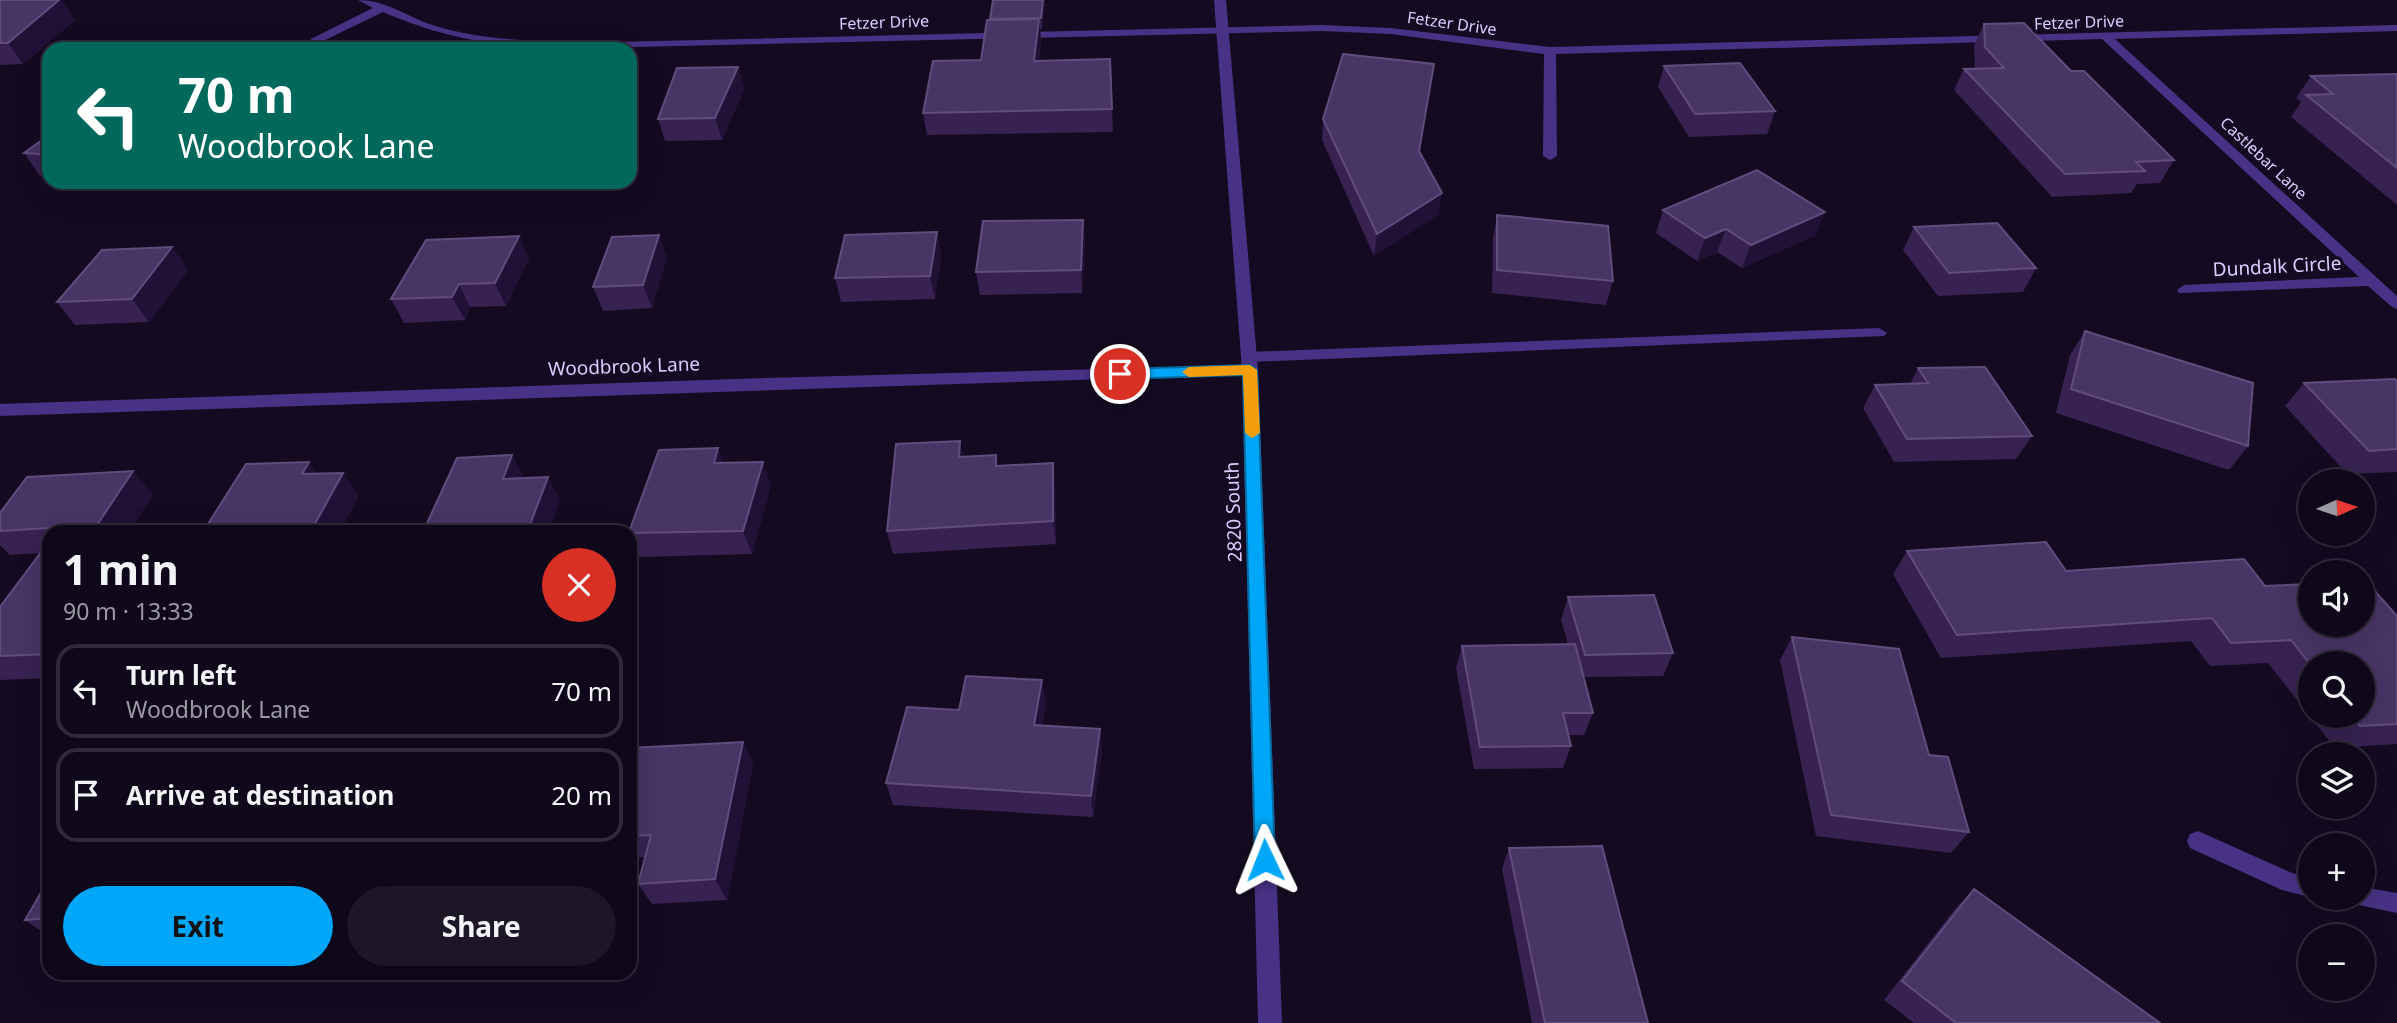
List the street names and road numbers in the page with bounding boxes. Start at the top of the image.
street label: Fetzer Drive [1406,6,1498,40]
street label: Fetzer Drive [839,9,929,35]
street label: Fetzer Drive [2034,9,2124,35]
street label: Castlebar Lane [2216,112,2312,204]
street label: Dundalk Circle [2212,250,2342,282]
street label: Woodbrook Lane [547,350,701,382]
street label: 2820 South [1218,461,1248,563]

